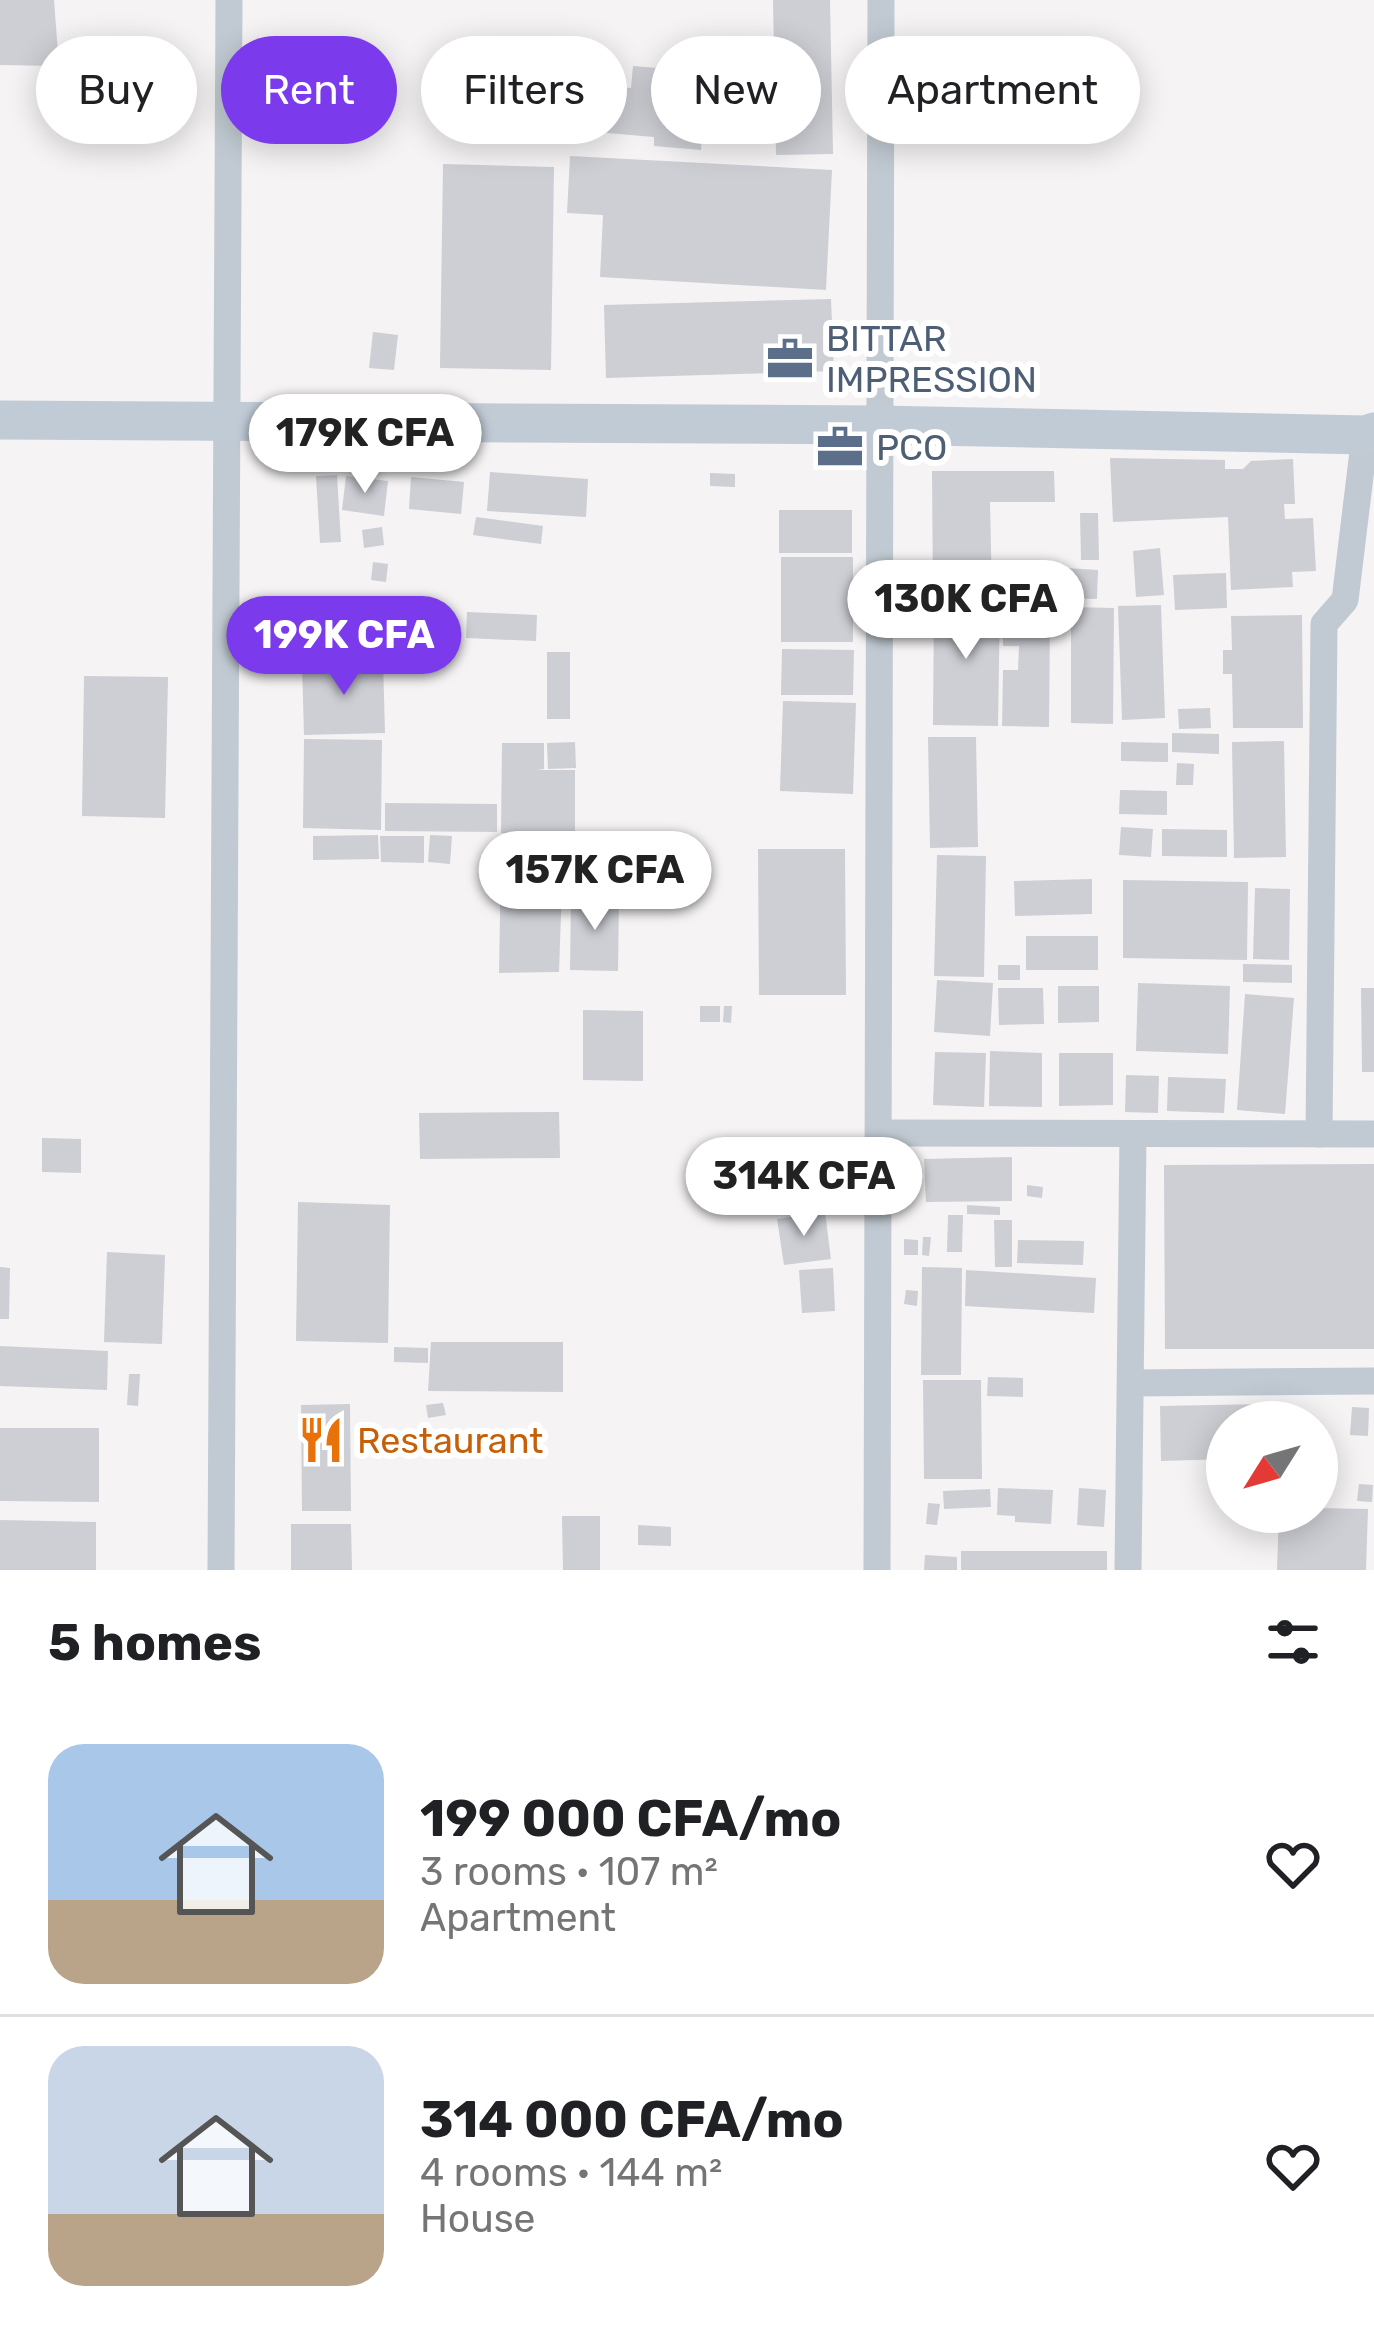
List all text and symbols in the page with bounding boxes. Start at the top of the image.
chip: Buy [36,36,197,144]
chip: Rent [221,36,397,144]
chip: Filters [421,36,627,144]
chip: New [651,36,821,144]
chip: Apartment [845,36,1140,144]
place label: BITTAR IMPRESSION [826,317,1037,401]
office icon: BITTAR IMPRESSION [765,334,815,384]
pin: 179K CFA [241,394,489,496]
text: 179K CFA [276,410,454,456]
office icon: PCO [815,422,865,472]
place label: PCO [876,426,947,469]
pin: 130K CFA [842,560,1090,662]
text: 130K CFA [874,576,1058,622]
pin: 199K CFA [220,596,468,698]
text: 199K CFA [253,612,435,658]
pin: 157K CFA [471,831,719,933]
text: 157K CFA [506,847,684,893]
pin: 314K CFA [680,1137,928,1239]
text: 314K CFA [712,1153,896,1199]
north arrow [1206,1401,1338,1533]
map controls [1206,1401,1338,1533]
restaurant icon: Restaurant [296,1415,346,1465]
place label: Restaurant [357,1419,543,1462]
icon: filters [1260,1609,1326,1675]
text: 5 homes [48,1612,261,1673]
text: 199 000 CFA/mo [420,1788,841,1849]
icon: home [144,1792,288,1936]
icon: heart [1260,1831,1326,1897]
text: 3 rooms · 107 m² [420,1849,718,1895]
text: Apartment [420,1895,616,1941]
text: 314 000 CFA/mo [420,2089,844,2150]
icon: home [144,2094,288,2238]
icon: heart [1260,2133,1326,2199]
text: 4 rooms · 144 m² [420,2150,722,2196]
text: House [420,2196,535,2242]

